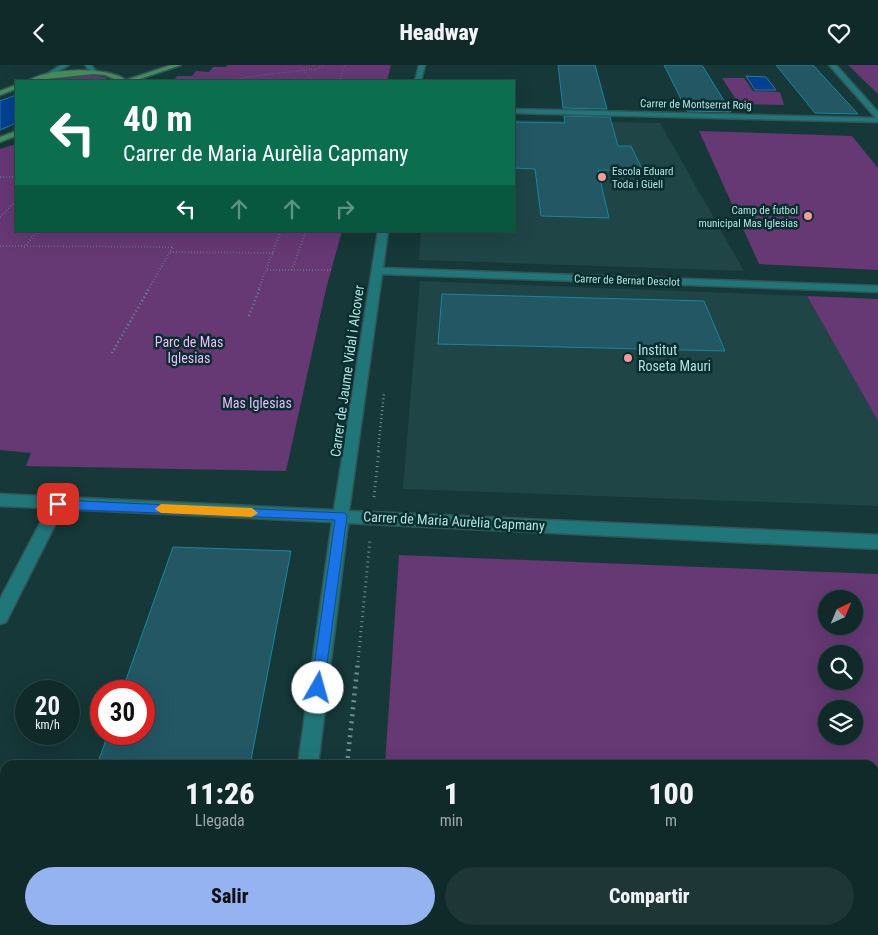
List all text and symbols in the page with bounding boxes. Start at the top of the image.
icon: back [25,19,53,47]
icon: heart [825,19,853,47]
text: Headway [399,20,479,45]
street label: Carrer de Montserrat Roig [640,97,752,112]
text: 40 m [123,99,192,140]
icon: left [40,100,105,165]
text: Carrer de Maria Aurèlia Capmany [123,141,409,166]
place label: Escola Eduard Toda i Güell [612,165,674,191]
marker: Escola Eduard Toda i Güell [596,171,608,183]
icon: left [172,195,200,223]
icon: ahead [225,195,253,223]
icon: ahead [278,195,306,223]
icon: right [331,195,359,223]
place label: Camp de futbol municipal Mas Iglesias [698,204,798,230]
marker: Camp de futbol municipal Mas Iglesias [802,210,814,222]
street label: Carrer de Bernat Desclot [574,272,680,289]
street label: Carrer de Jaume Vidal i Alcover [327,284,367,458]
park label: Parc de Mas Iglesias [155,334,223,366]
place label: Institut Roseta Mauri [638,342,711,374]
marker: Institut Roseta Mauri [622,352,634,364]
park label: Mas Iglesias [222,395,292,411]
pin [37,483,79,525]
icon: arrive [44,490,72,518]
street label: Carrer de Maria Aurèlia Capmany [363,508,545,534]
north arrow [818,590,862,635]
map controls [818,590,863,745]
button: search [818,645,863,690]
position arrow [291,661,343,713]
speed limit sign: 30 [90,680,155,745]
text: 20 [35,692,60,721]
button: layers [818,700,863,745]
text: km/h [35,718,60,732]
text: 11:26 [185,776,255,811]
text: 1 [444,776,459,811]
text: 100 [648,776,694,811]
text: Llegada [195,811,245,830]
text: min [440,811,463,830]
text: m [665,811,677,830]
button: Salir [25,867,435,925]
button: Compartir [445,867,854,925]

